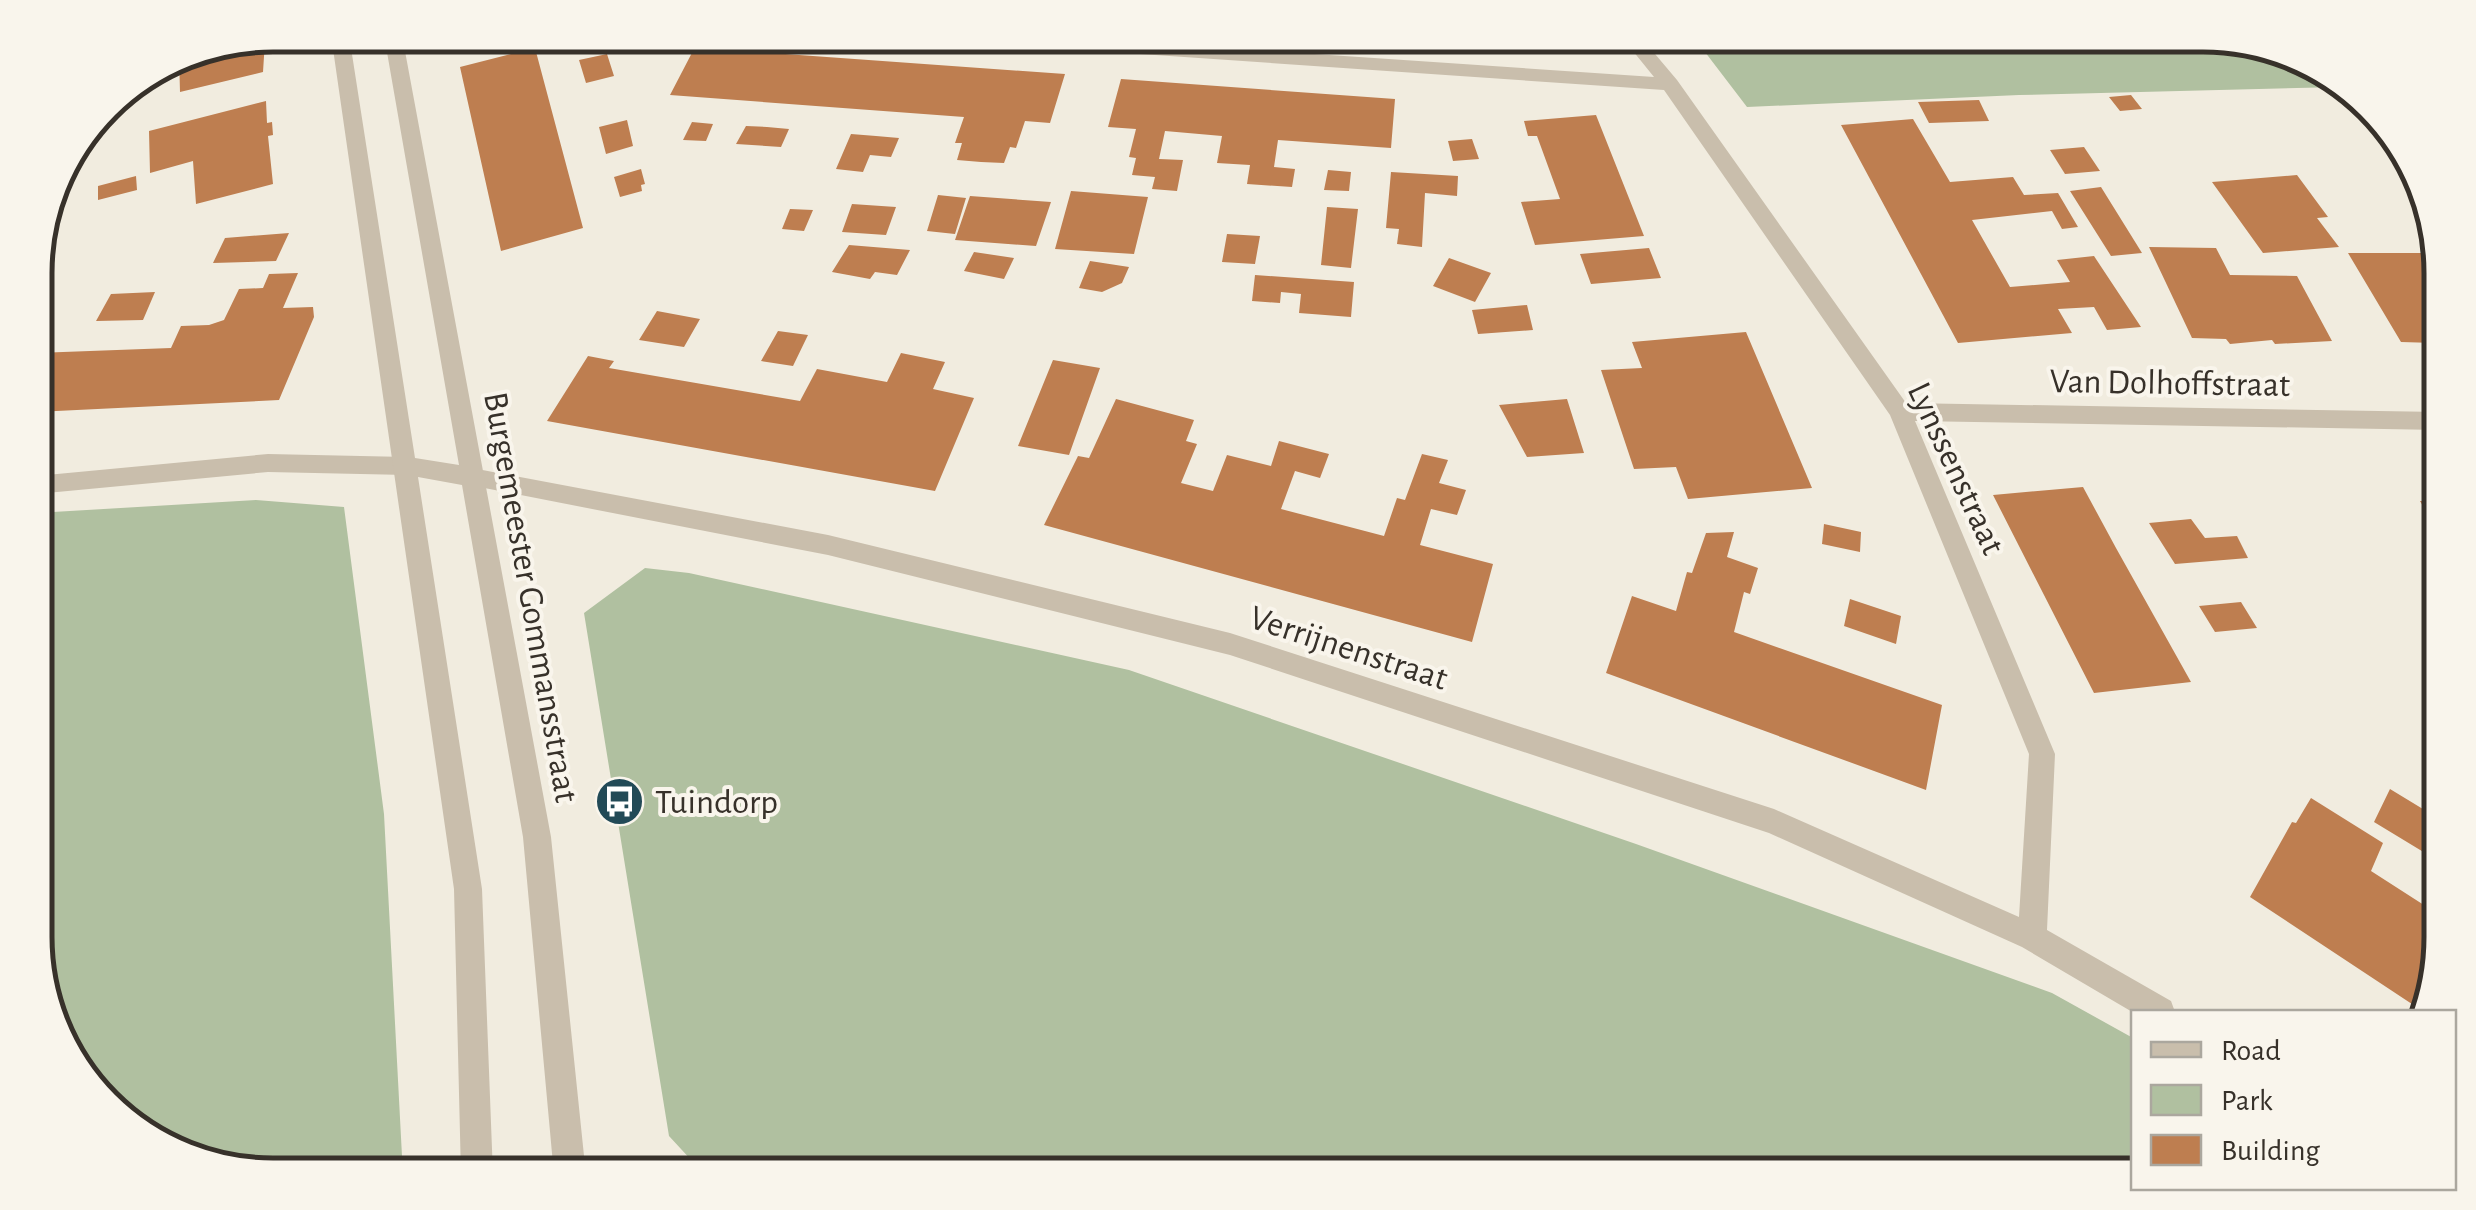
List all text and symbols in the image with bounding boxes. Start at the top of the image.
street label: Van Dolhoffstraat [2049,364,2290,403]
street label: Lynssenstraat [1901,377,2011,560]
street label: Burgemeester Gommansstraat [477,389,584,805]
street label: Verrijnenstraat [1245,600,1452,697]
bus stop icon: Tuindorp [594,775,646,827]
place label: Tuindorp [655,785,778,820]
legend [2131,1010,2456,1190]
text: Road [2221,1036,2281,1066]
text: Park [2221,1086,2273,1116]
text: Building [2221,1136,2320,1166]

